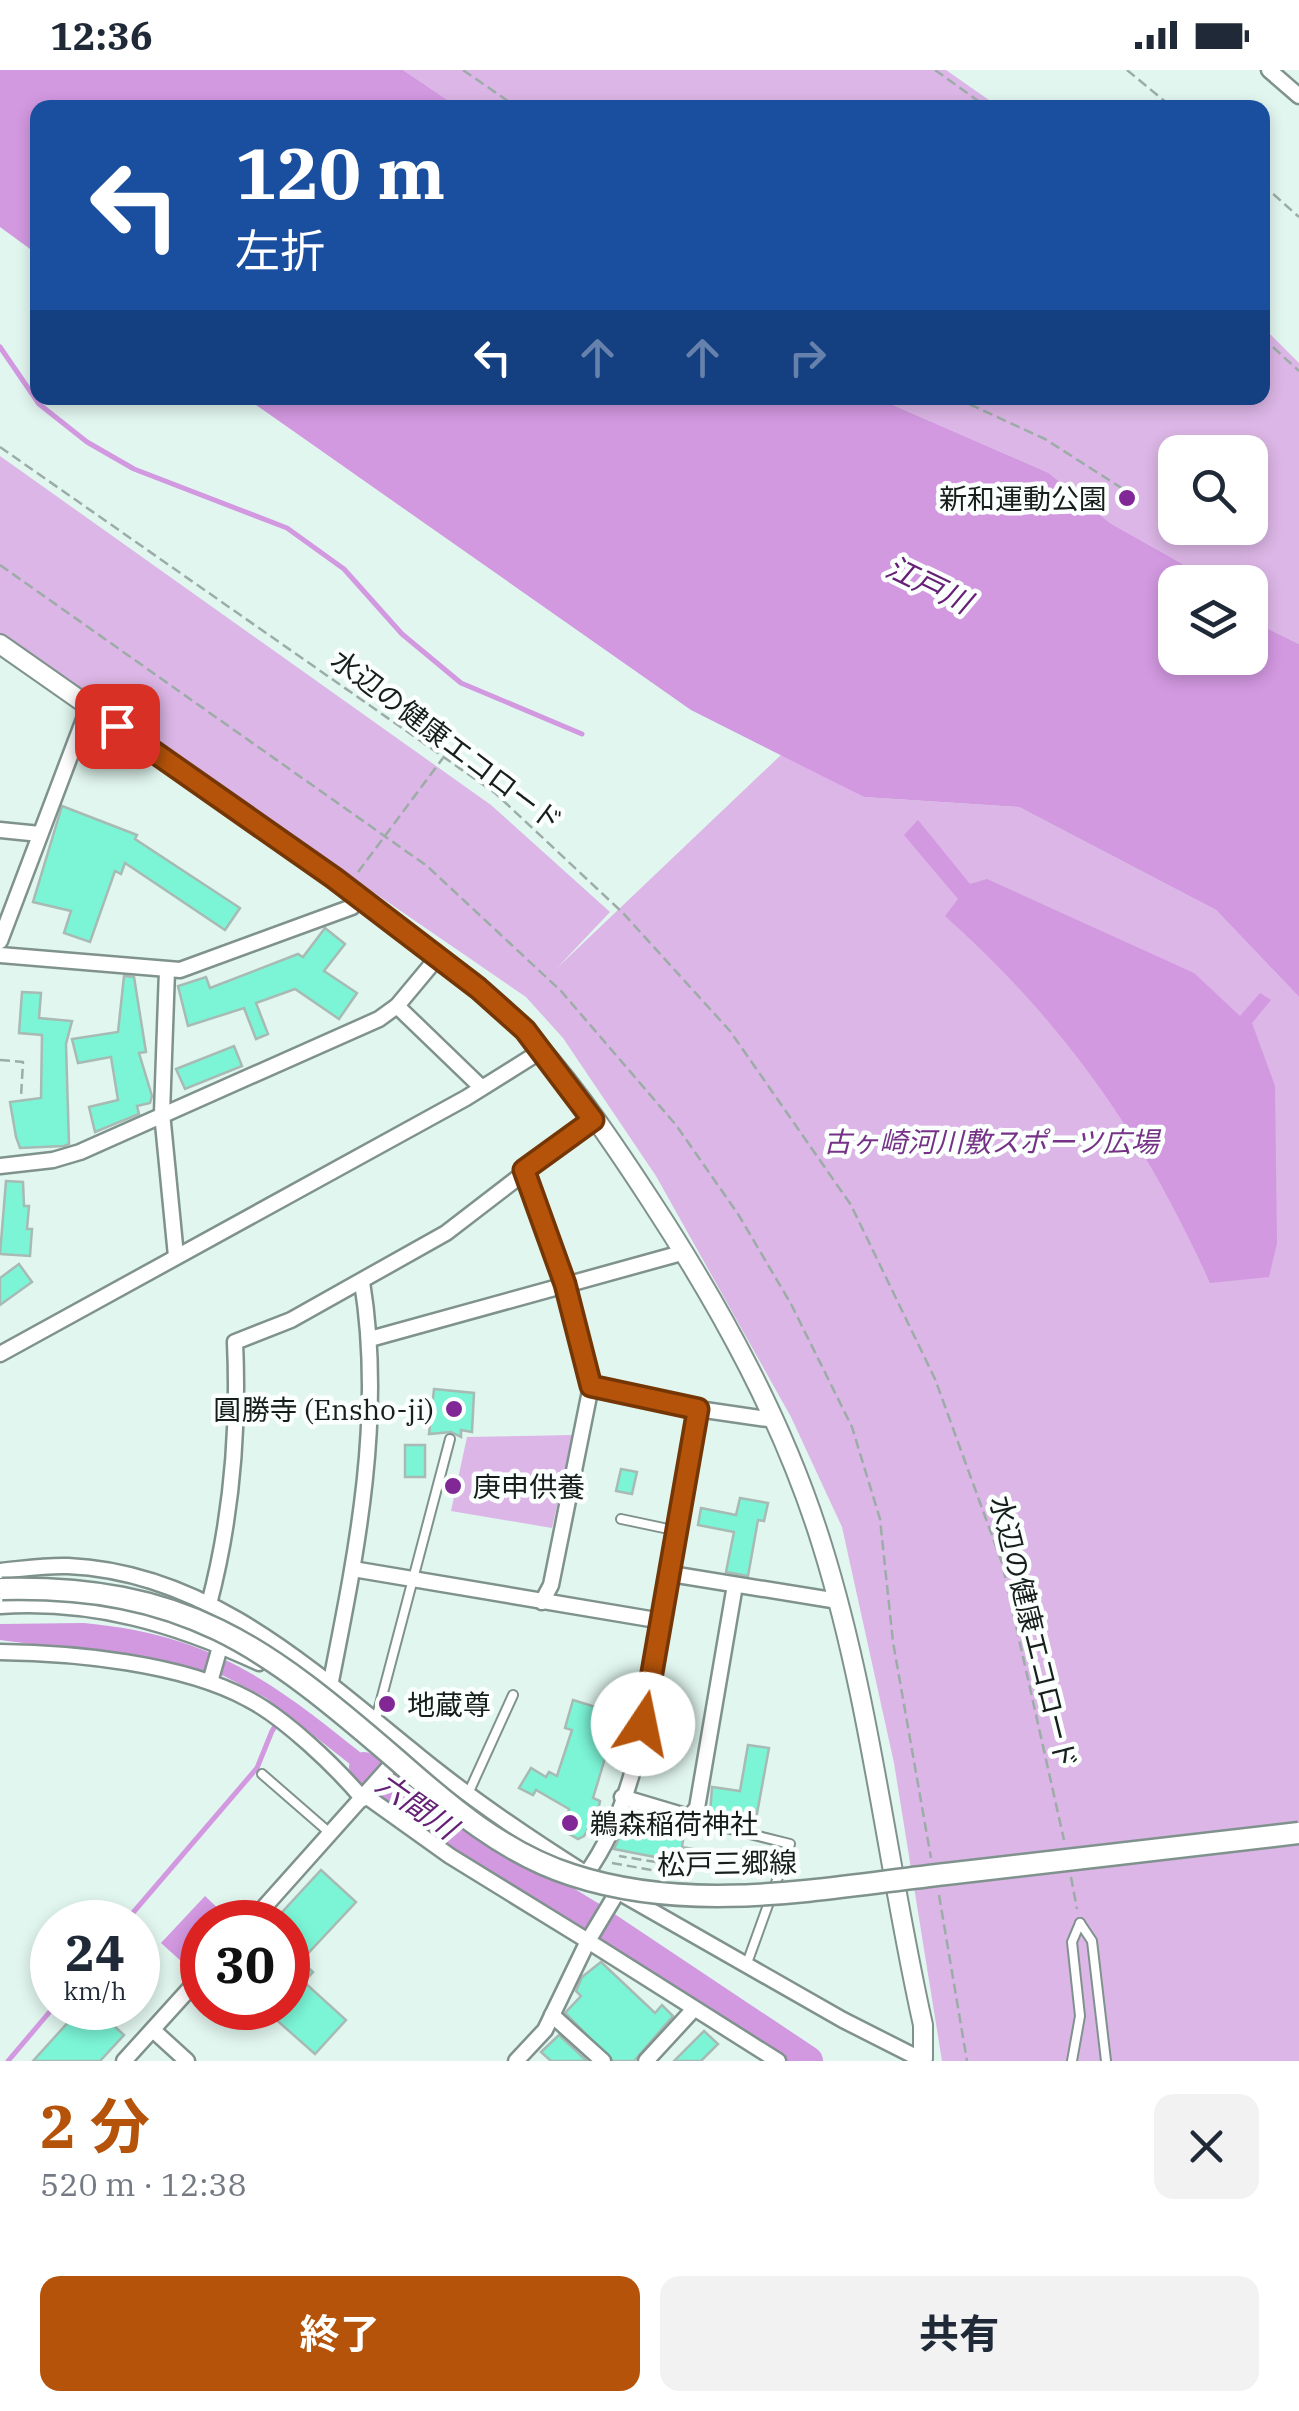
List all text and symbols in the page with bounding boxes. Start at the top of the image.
text: 12:36 [50,11,153,60]
text: 120 m [235,127,445,218]
icon: left [70,140,200,270]
text: 左折 [235,221,325,279]
icon: left [465,330,520,385]
icon: ahead [570,330,625,385]
icon: ahead [675,330,730,385]
icon: right [780,330,835,385]
map controls [1158,435,1268,675]
button: search [1158,435,1268,545]
place label: 新和運動公園 [939,480,1107,517]
marker: 新和運動公園 [1116,487,1138,509]
water label: 江戸川 [880,547,981,623]
button: layers [1158,565,1268,675]
street label: 水辺の健康エコロード [324,641,570,839]
pin [75,684,160,769]
icon: arrive [90,699,145,754]
park label: 古ヶ崎河川敷スポーツ広場 [823,1123,1162,1160]
place label: 圓勝寺 (Ensho-ji) [213,1391,434,1428]
marker: 圓勝寺 (Ensho-ji) [443,1398,465,1420]
place label: 庚申供養 [473,1468,585,1505]
marker: 庚申供養 [442,1475,464,1497]
street label: 水辺の健康エコロード [982,1492,1086,1772]
position arrow [591,1672,695,1776]
place label: 地蔵尊 [407,1686,491,1723]
marker: 地蔵尊 [376,1693,398,1715]
water label: 六間川 [369,1763,468,1849]
place label: 鵜森稲荷神社 [590,1805,758,1842]
marker: 鵜森稲荷神社 [559,1812,581,1834]
street label: 松戸三郷線 [657,1843,797,1883]
speed limit sign: 30 [180,1900,310,2030]
text: 24 [65,1920,125,1985]
text: km/h [63,1974,127,2007]
text: 2 分 [40,2086,150,2165]
button: close [1154,2094,1259,2199]
text: 520 m · 12:38 [40,2163,247,2205]
button: 終了 [40,2276,640,2391]
button: 共有 [660,2276,1259,2391]

